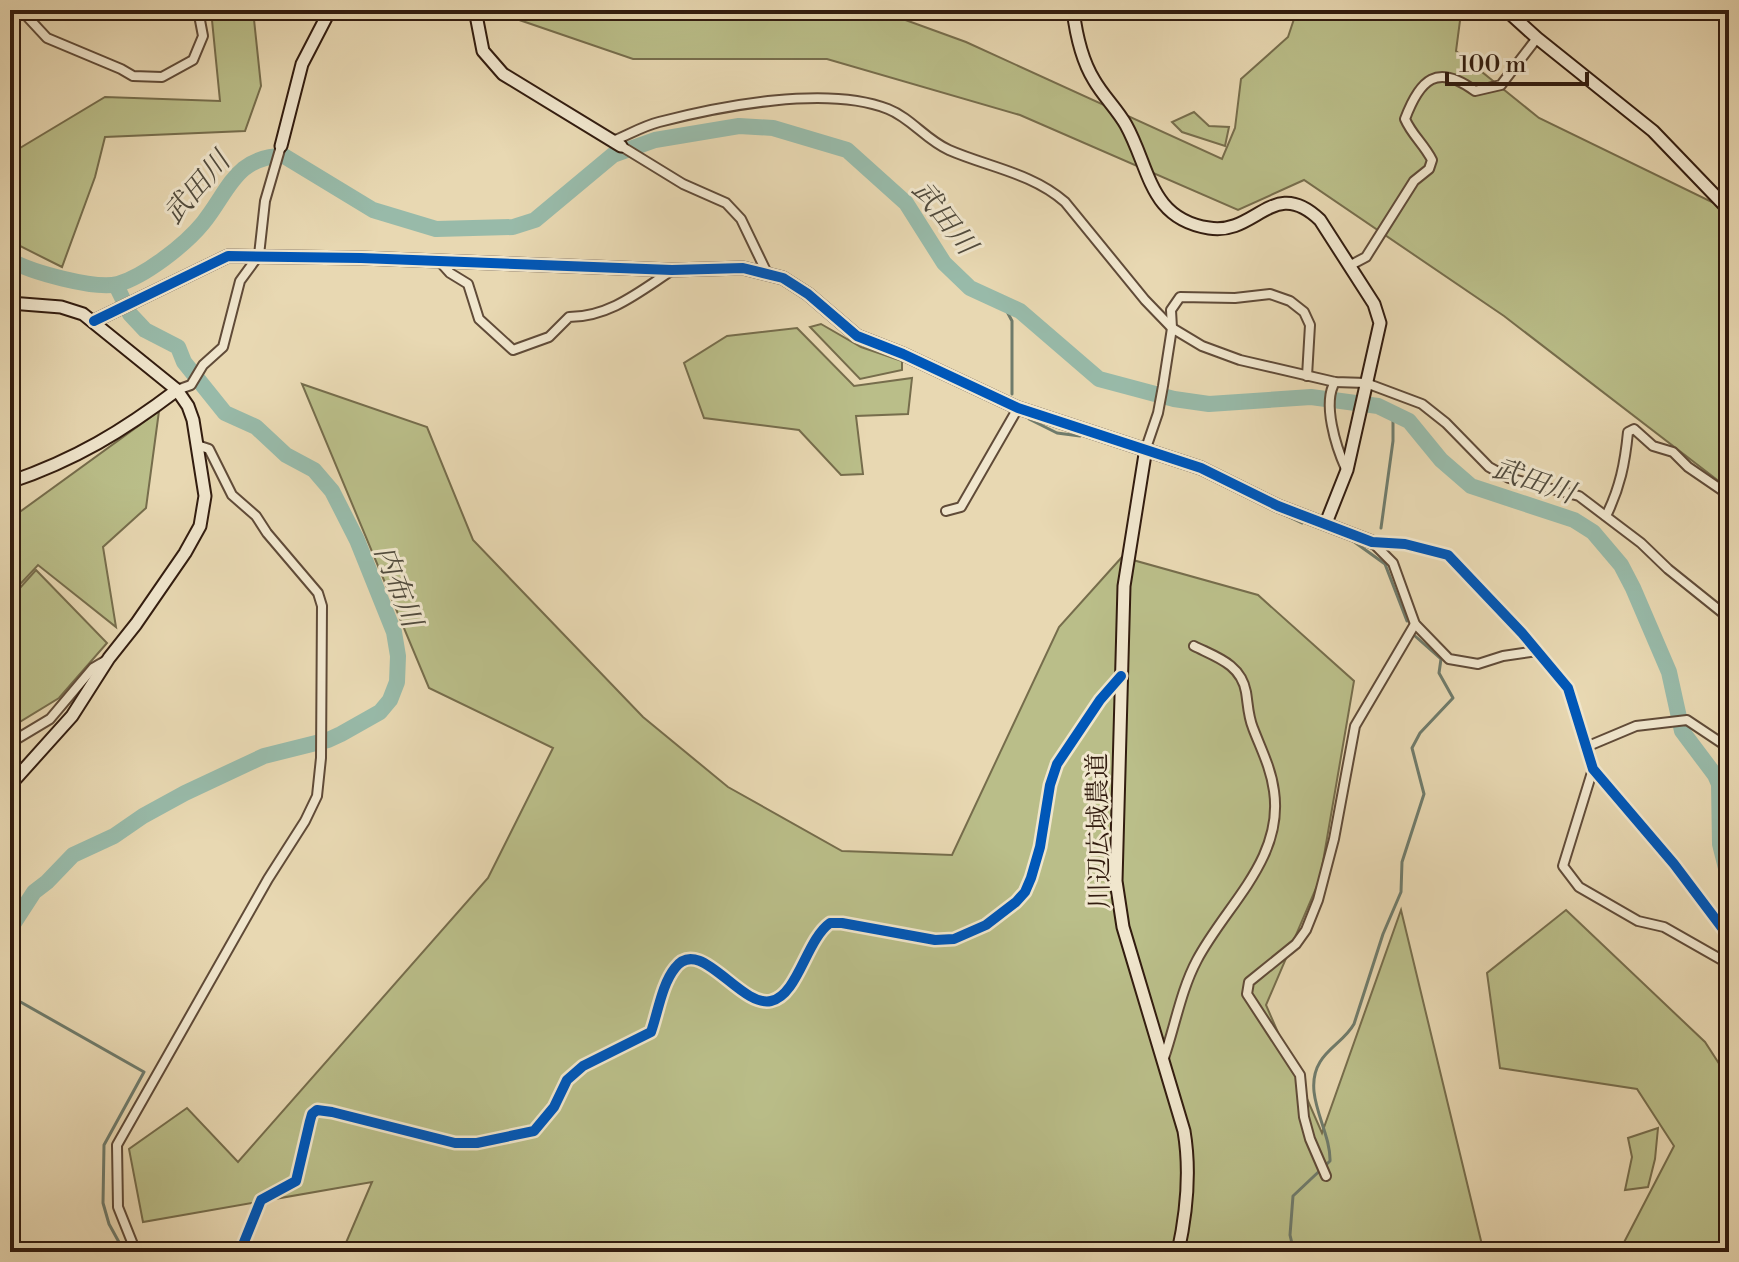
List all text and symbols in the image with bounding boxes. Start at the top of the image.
scale bar [1447,36,1587,86]
text: 100 m [1459,50,1526,80]
water label: 武田川 [156,143,240,231]
water label: 武田川 [904,174,985,264]
water label: 武田川 [1488,451,1582,513]
water label: 内布川 [366,541,430,635]
street label: 川辺広域農道 [1082,753,1116,909]

